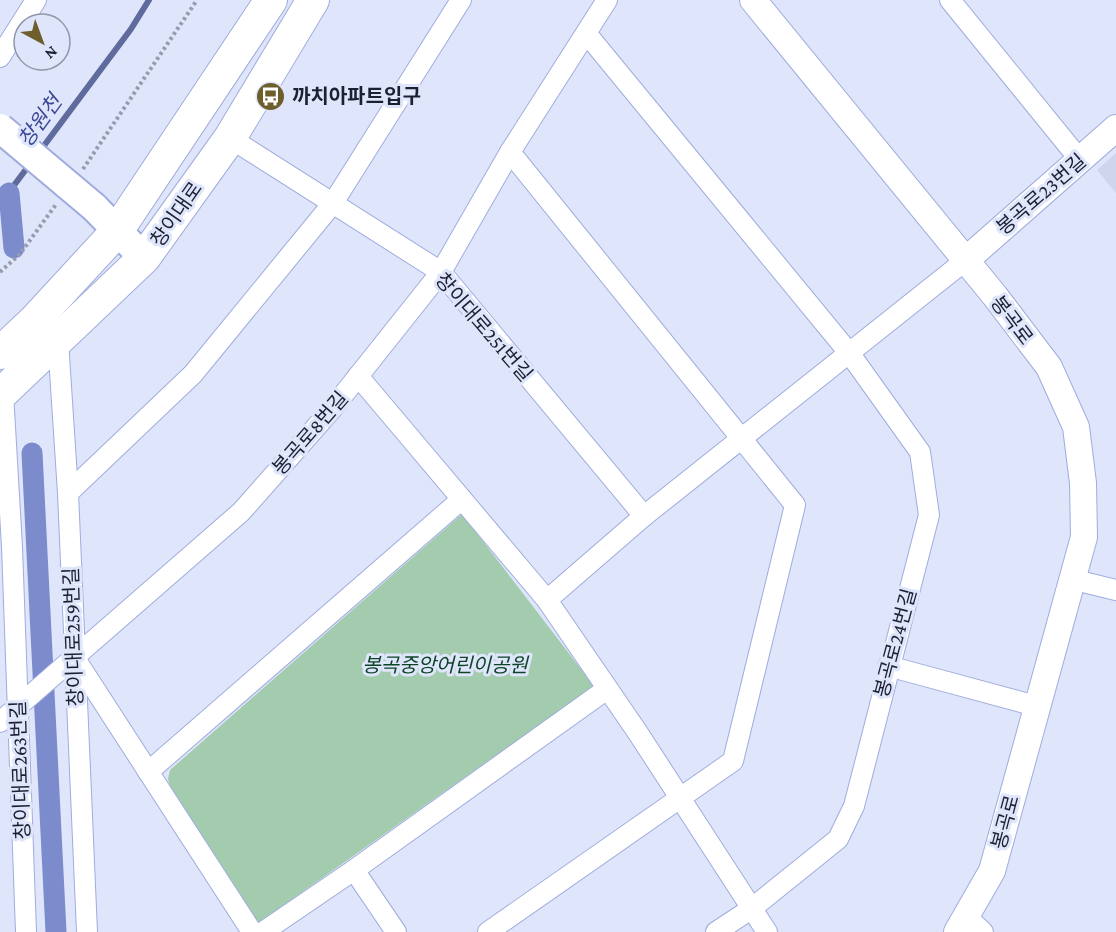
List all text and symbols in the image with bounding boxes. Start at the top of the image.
north arrow [12,12,72,72]
text: N [42,43,61,63]
bus stop icon: 까치아파트입구 [255,80,287,112]
place label: 까치아파트입구 [292,85,421,107]
water label: 창원천 [13,88,68,152]
street label: 봉곡로23번길 [992,149,1090,239]
street label: 창이대로 [146,178,206,250]
street label: 창이대로251번길 [431,268,537,386]
street label: 봉곡로 [987,291,1037,349]
street label: 봉곡로8번길 [268,387,352,479]
street label: 창이대로259번길 [60,567,86,707]
street label: 봉곡로24번길 [870,586,920,700]
park label: 봉곡중앙어린이공원 [362,654,529,676]
street label: 창이대로263번길 [7,700,33,840]
street label: 봉곡로 [987,792,1023,852]

